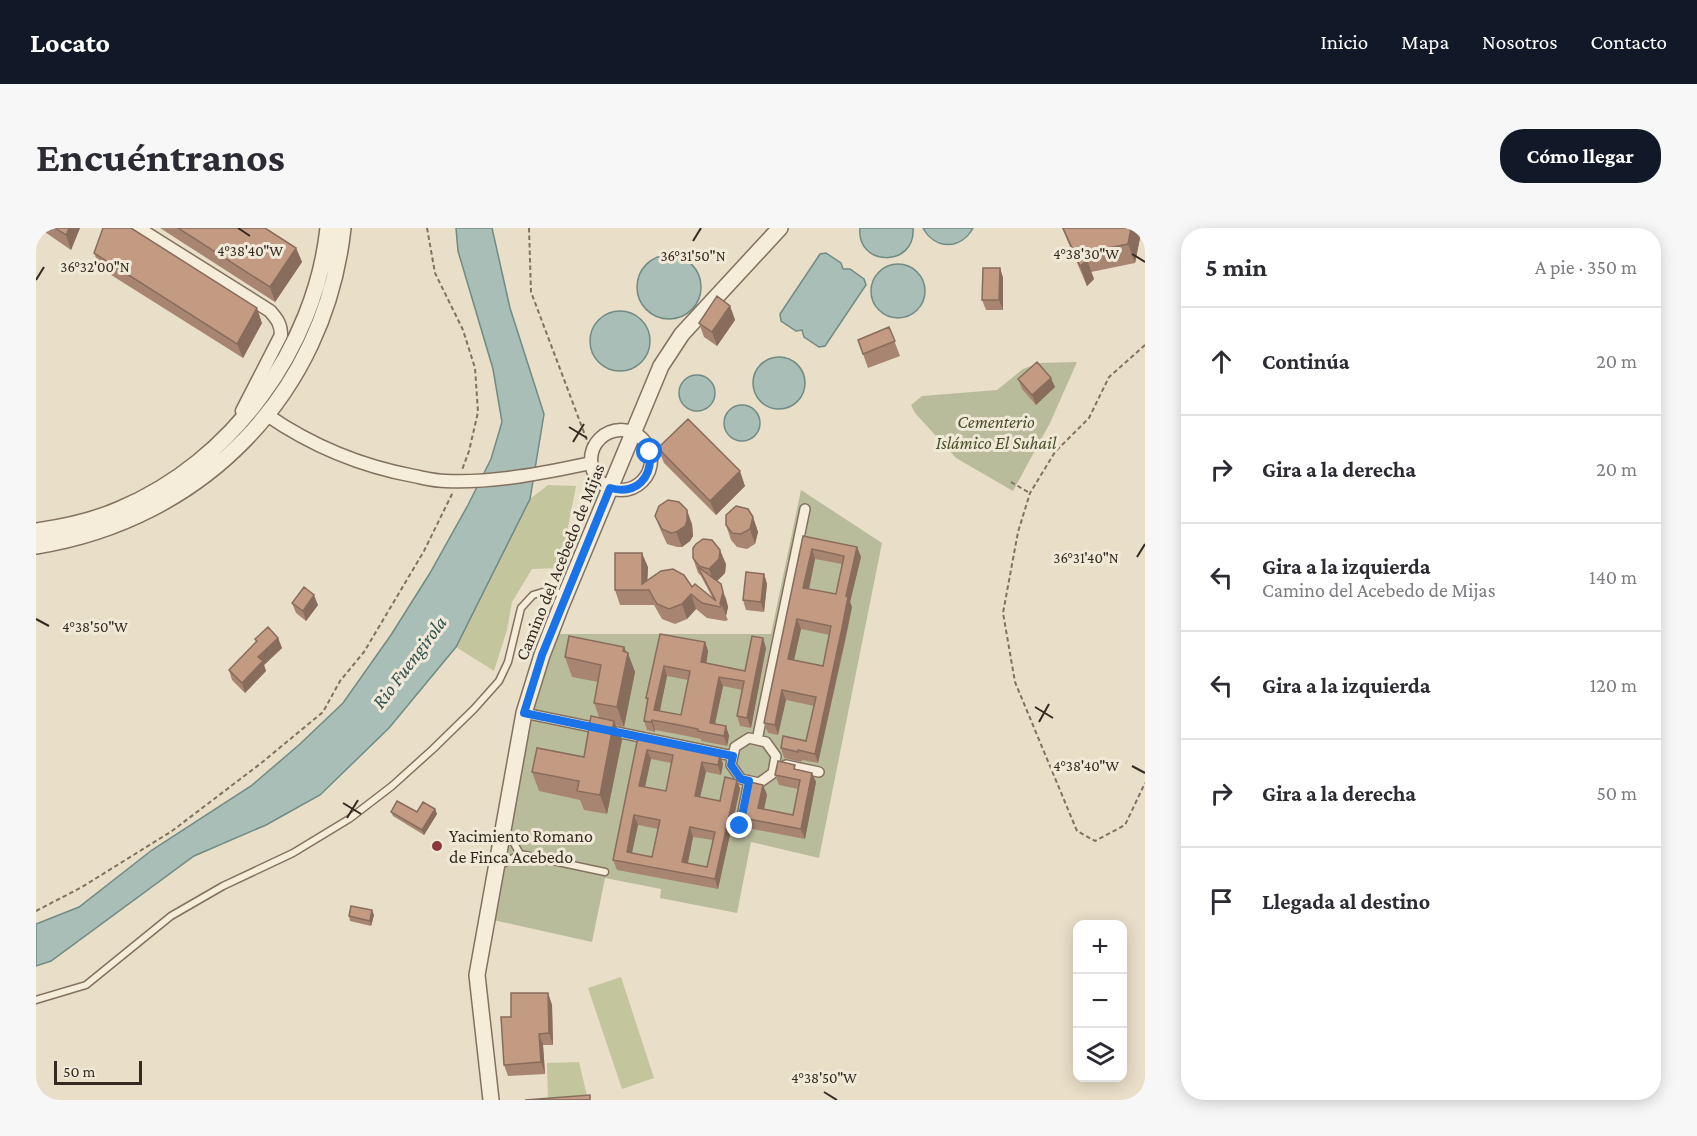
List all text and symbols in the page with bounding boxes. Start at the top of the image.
text: Locato [30,27,110,58]
text: Inicio [1320,30,1368,54]
text: Mapa [1401,30,1449,54]
text: Nosotros [1482,30,1558,54]
text: Contacto [1591,30,1667,54]
button: Cómo llegar [1500,129,1661,183]
text: Encuéntranos [36,133,285,180]
text: 4°38'40"W [217,243,283,259]
text: 4°38'30"W [1053,246,1119,262]
text: 36°31'50"N [660,248,726,264]
text: 5 min [1205,253,1267,282]
text: A pie · 350 m [1535,256,1637,278]
text: 36°32'00"N [60,259,130,275]
icon: ahead [1205,345,1238,378]
text: Continúa [1262,349,1349,374]
text: 20 m [1596,350,1637,372]
park label: Cementerio Islámico El Suhail [936,412,1057,453]
route start [636,438,662,464]
icon: right [1205,453,1238,486]
text: Gira a la derecha [1262,457,1416,482]
text: 20 m [1596,458,1637,480]
street label: Camino del Acebedo de Mijas [511,461,610,664]
text: 36°31'40"N [1053,550,1119,566]
text: Gira a la izquierda [1262,554,1431,579]
icon: left [1205,561,1238,594]
text: 140 m [1589,566,1637,588]
text: Camino del Acebedo de Mijas [1262,579,1495,601]
water label: Rio Fuengirola [367,612,452,713]
text: 4°38'50"W [62,619,128,635]
icon: left [1205,669,1238,702]
text: Gira a la izquierda [1262,673,1431,698]
text: 120 m [1590,674,1637,696]
text: 4°38'40"W [1053,758,1119,774]
icon: right [1205,777,1238,810]
text: Gira a la derecha [1262,781,1416,806]
text: 50 m [1596,782,1637,804]
route end [726,812,752,838]
place label: Yacimiento Romano de Finca Acebedo [449,826,593,867]
marker: Yacimiento Romano de Finca Acebedo [430,839,444,853]
icon: arrive [1205,885,1238,918]
text: Llegada al destino [1262,889,1430,914]
map controls [1073,920,1127,1082]
button: + [1073,920,1127,974]
button: − [1073,974,1127,1028]
button: layers [1073,1028,1127,1082]
scale bar [54,1058,142,1086]
text: 50 m [63,1063,95,1080]
text: 4°38'50"W [791,1070,857,1086]

